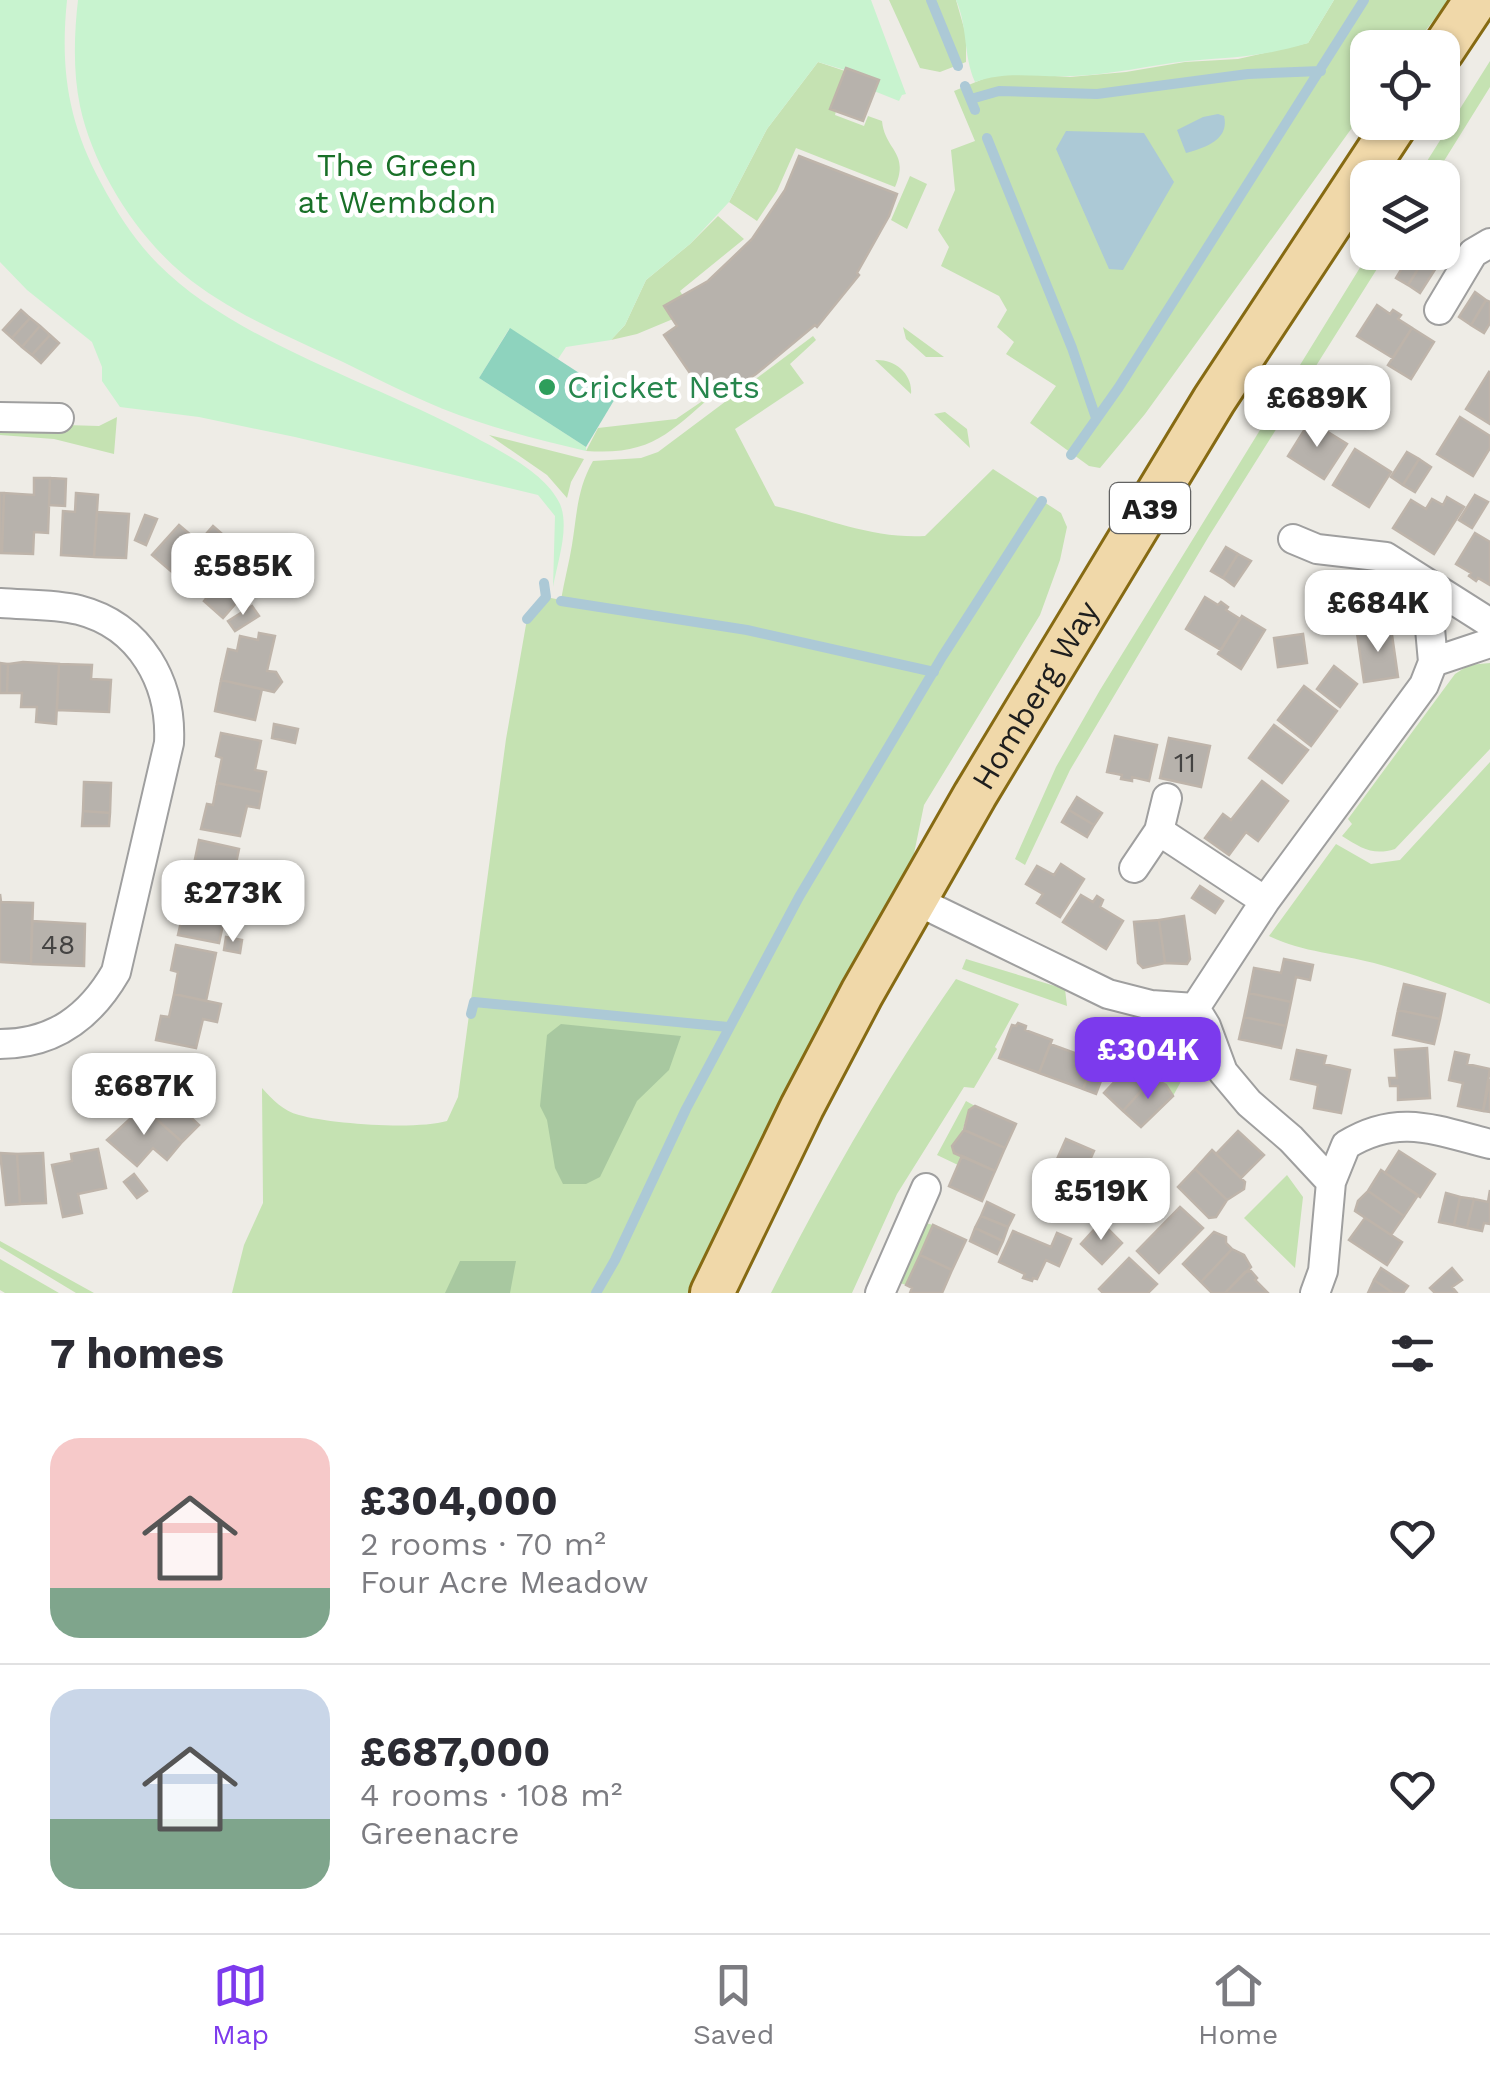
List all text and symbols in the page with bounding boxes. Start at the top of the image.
map controls [1350,30,1460,270]
button: locate [1350,30,1460,140]
park label: The Green at Wembdon [298,146,496,221]
button: layers [1350,160,1460,270]
pin: £689K [1247,365,1387,450]
place label: Cricket Nets [567,368,760,406]
marker: Cricket Nets [536,376,558,398]
text: £689K [1266,378,1368,416]
road number: A39 [1110,483,1190,533]
pin: £585K [173,533,313,618]
text: £585K [193,546,293,584]
pin: £684K [1308,570,1448,655]
text: £684K [1327,583,1429,621]
street label: Homberg Way [964,593,1107,797]
house number: 11 [1174,746,1196,779]
pin: £273K [163,860,303,945]
text: £273K [184,873,282,911]
house number: 48 [41,928,75,961]
pin: £304K [1078,1017,1218,1102]
text: £304K [1097,1030,1199,1068]
pin: £687K [74,1053,214,1138]
text: £687K [94,1066,194,1104]
pin: £519K [1031,1158,1171,1243]
text: £519K [1054,1171,1148,1209]
icon: filters [1385,1326,1440,1381]
text: 7 homes [50,1329,224,1378]
text: £304,000 [360,1476,558,1525]
icon: home [130,1478,250,1598]
icon: heart [1385,1511,1440,1566]
text: 2 rooms · 70 m² [360,1525,606,1563]
text: Four Acre Meadow [360,1563,648,1601]
text: £687,000 [360,1727,550,1776]
icon: home [130,1729,250,1849]
icon: heart [1385,1762,1440,1817]
text: 4 rooms · 108 m² [360,1776,622,1814]
text: Greenacre [360,1814,520,1852]
tab: Map [212,1958,269,2051]
tab: Saved [693,1958,774,2051]
tab: Home [1198,1958,1278,2051]

